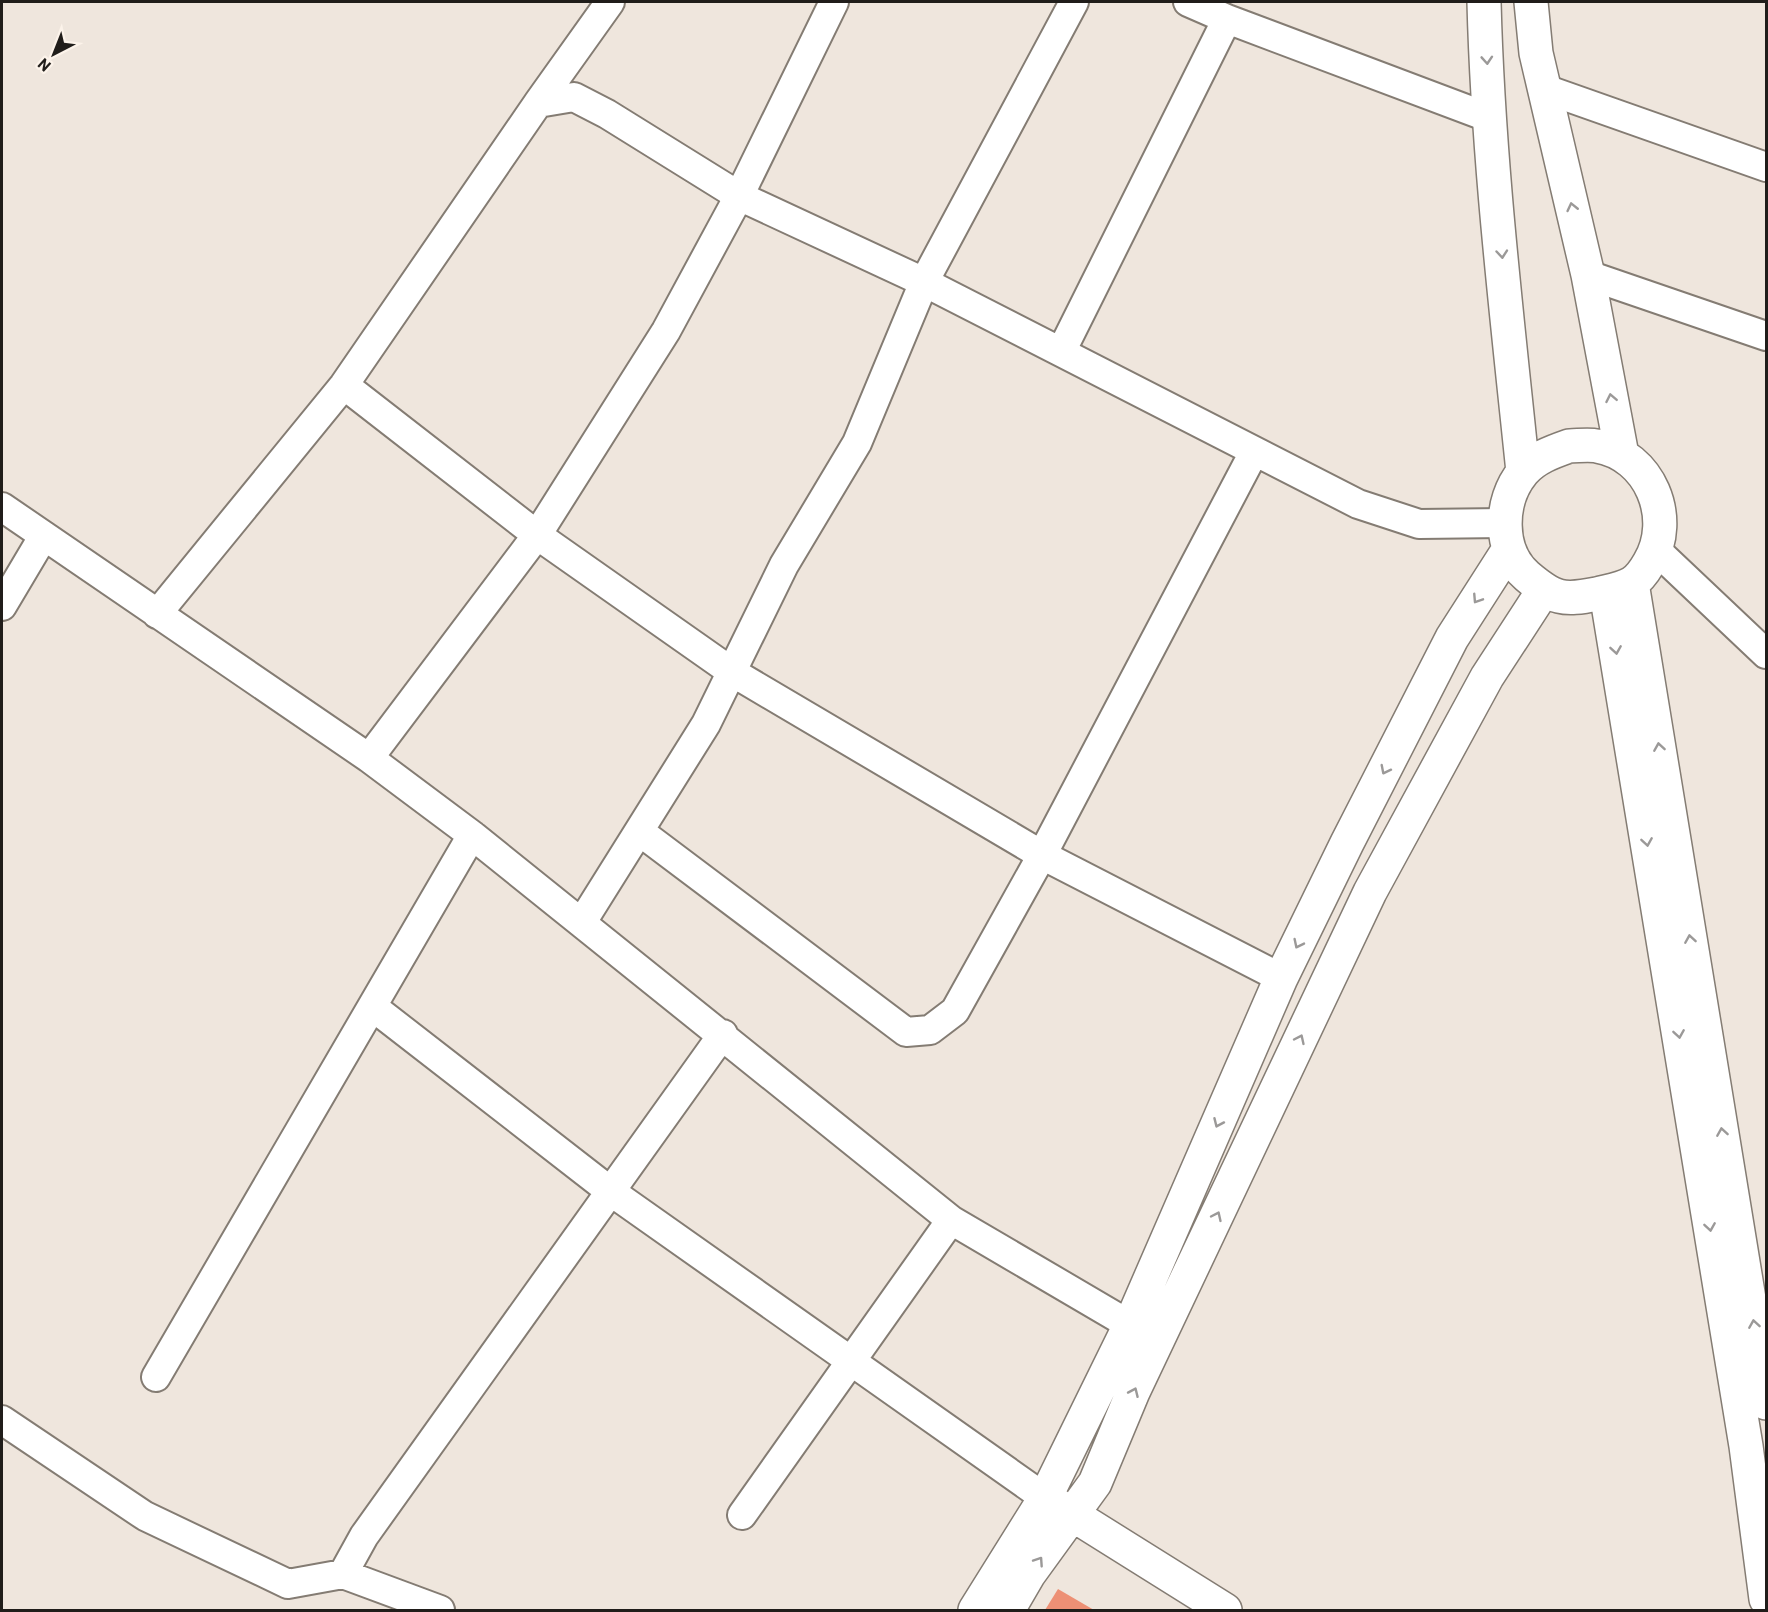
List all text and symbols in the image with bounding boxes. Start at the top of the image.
north arrow [24,24,84,84]
text: N [33,55,54,76]
one-way arrow [1480,55,1493,64]
one-way arrow [1566,202,1579,212]
one-way arrow [1495,250,1508,259]
one-way arrow [1605,393,1618,403]
one-way arrow [1473,593,1485,603]
one-way arrow [1609,645,1621,654]
one-way arrow [1653,742,1666,752]
one-way arrow [1380,764,1392,775]
one-way arrow [1641,837,1653,847]
one-way arrow [1685,935,1697,944]
one-way arrow [1293,938,1305,949]
one-way arrow [1672,1029,1685,1039]
one-way arrow [1293,1035,1305,1046]
one-way arrow [1214,1116,1226,1127]
one-way arrow [1716,1127,1729,1137]
one-way arrow [1209,1211,1221,1222]
one-way arrow [1704,1222,1716,1231]
one-way arrow [1748,1320,1760,1329]
one-way arrow [1126,1387,1138,1398]
one-way arrow [1032,1556,1043,1567]

